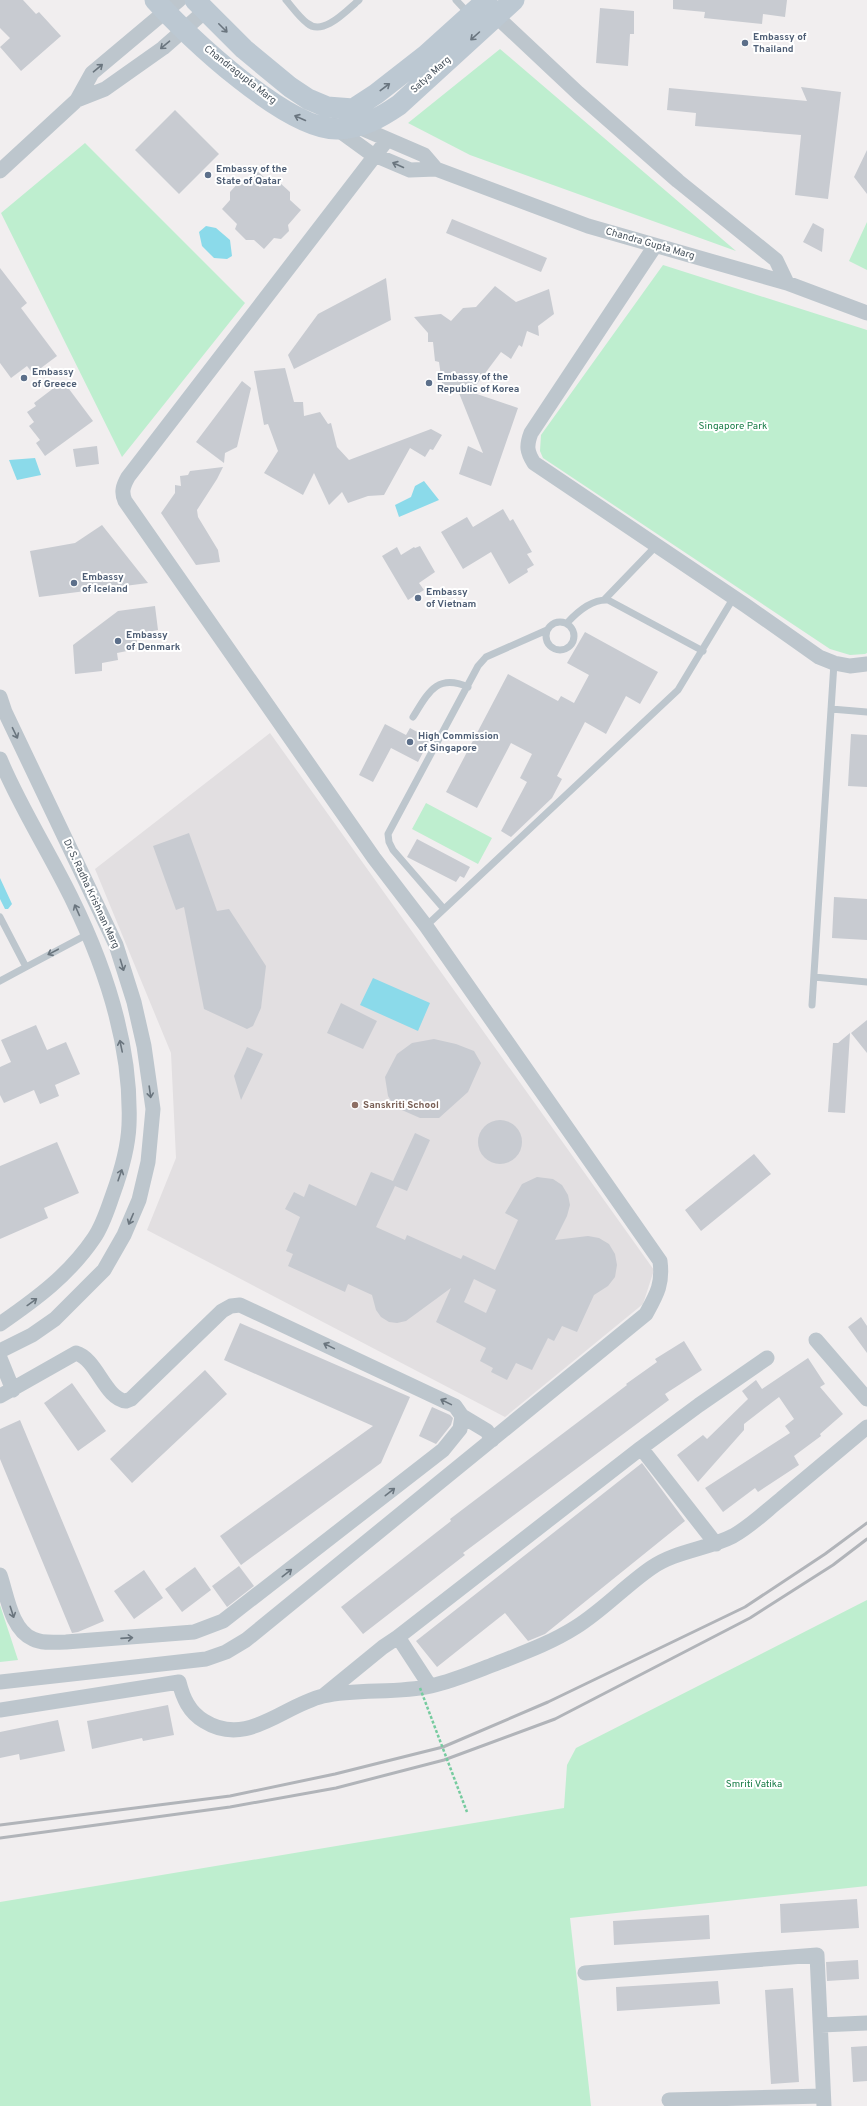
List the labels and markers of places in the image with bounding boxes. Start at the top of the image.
place label: Embassy of Thailand [753,31,807,56]
marker: Embassy of Thailand [740,38,750,48]
place label: Embassy of the State of Qatar [216,163,288,188]
marker: Embassy of the State of Qatar [203,170,213,180]
place label: Embassy of Greece [32,366,77,391]
place label: Embassy of the Republic of Korea [437,371,519,396]
marker: Embassy of Greece [19,373,29,383]
marker: Embassy of the Republic of Korea [424,378,434,388]
place label: Embassy of Iceland [82,571,128,596]
marker: Embassy of Iceland [69,578,79,588]
place label: Embassy of Vietnam [426,586,477,611]
marker: Embassy of Vietnam [413,593,423,603]
place label: Embassy of Denmark [126,629,181,654]
marker: Embassy of Denmark [113,636,123,646]
place label: High Commission of Singapore [418,730,499,755]
marker: High Commission of Singapore [405,737,415,747]
place label: Sanskriti School [363,1099,439,1112]
marker: Sanskriti School [350,1100,360,1110]

